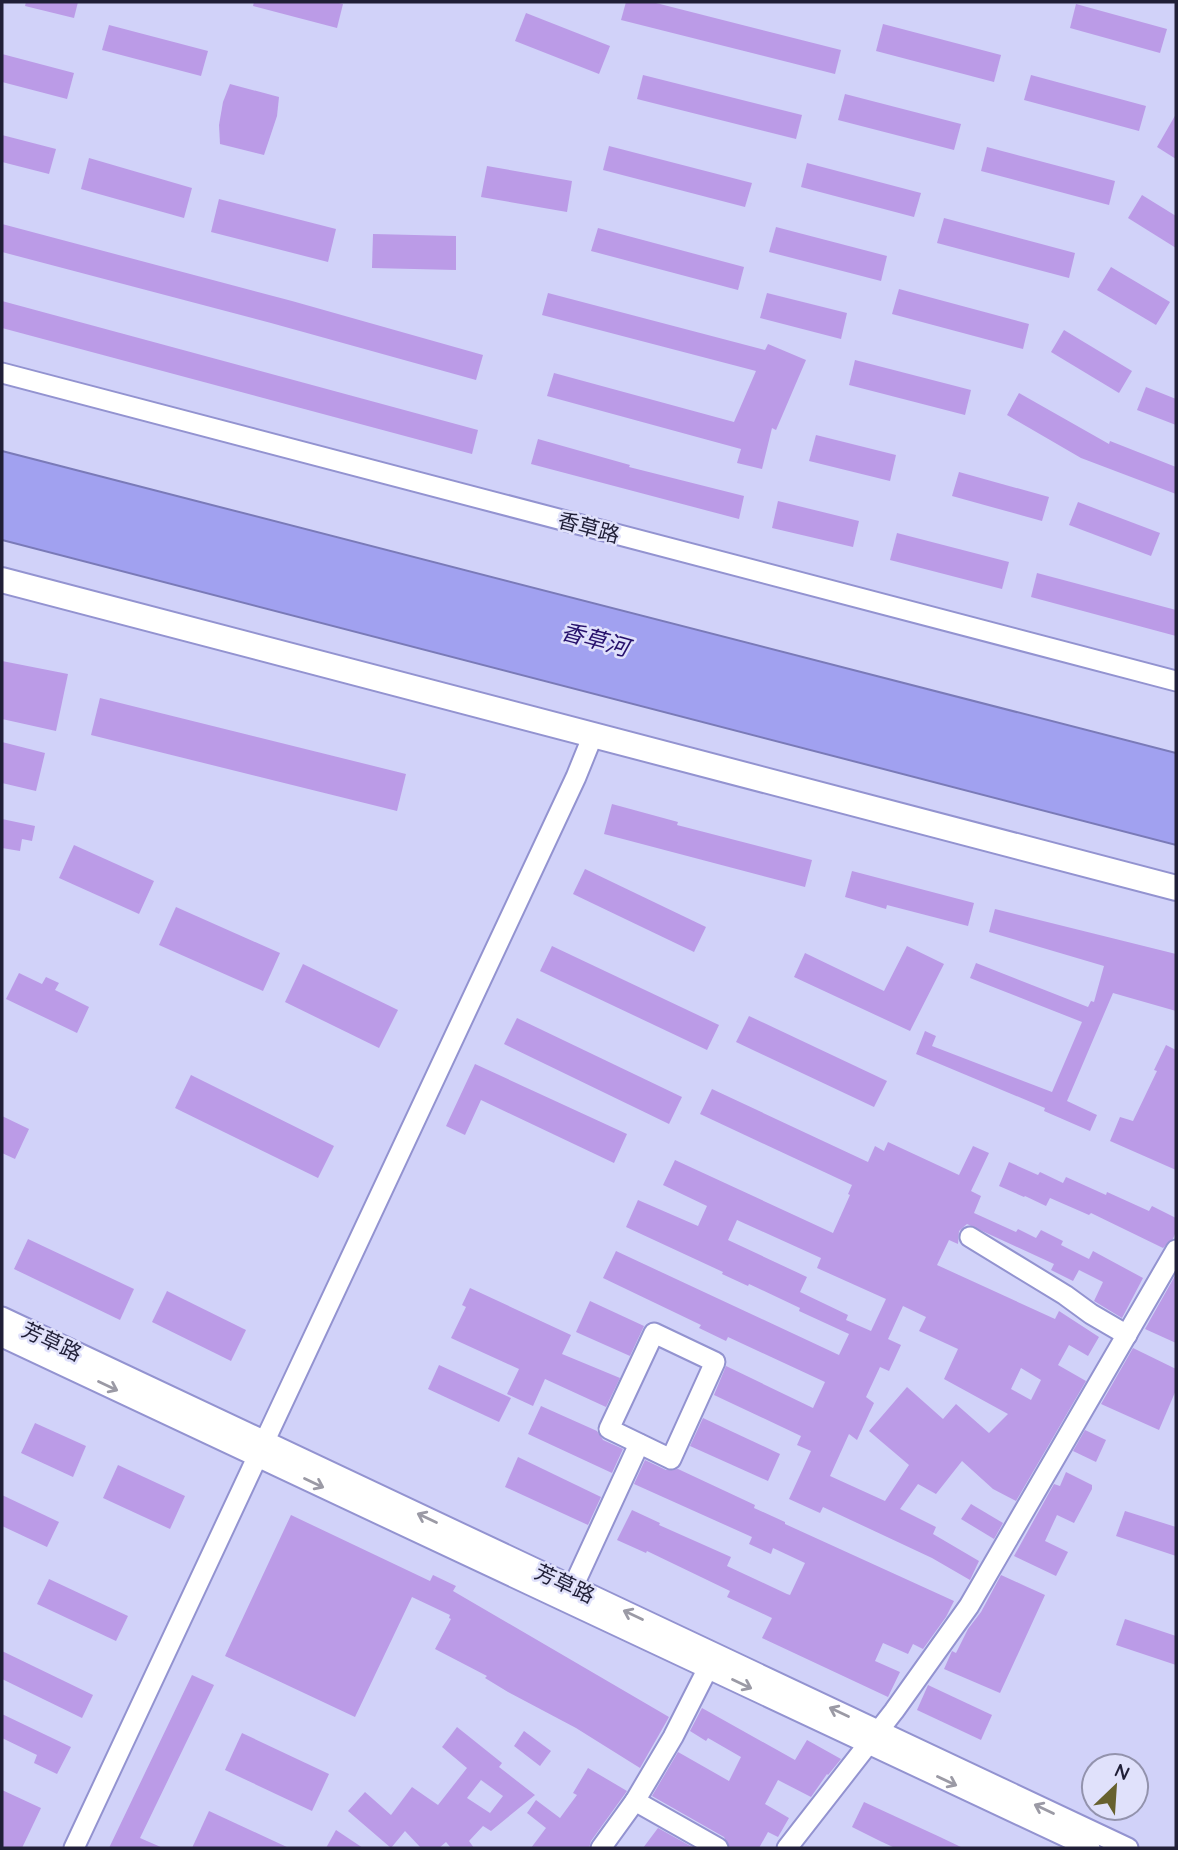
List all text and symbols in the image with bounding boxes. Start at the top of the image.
street label: 香草路 [555,506,623,548]
water label: 香草河 [558,616,636,663]
street label: 芳草路 [18,1316,86,1366]
one-way arrow [97,1380,118,1394]
one-way arrow [303,1477,324,1490]
one-way arrow [417,1511,438,1524]
street label: 芳草路 [531,1558,599,1608]
one-way arrow [623,1608,644,1622]
one-way arrow [730,1678,752,1691]
one-way arrow [828,1705,850,1718]
north arrow [1080,1752,1150,1822]
text: N [1111,1758,1134,1785]
one-way arrow [936,1775,957,1788]
one-way arrow [1034,1802,1056,1815]

